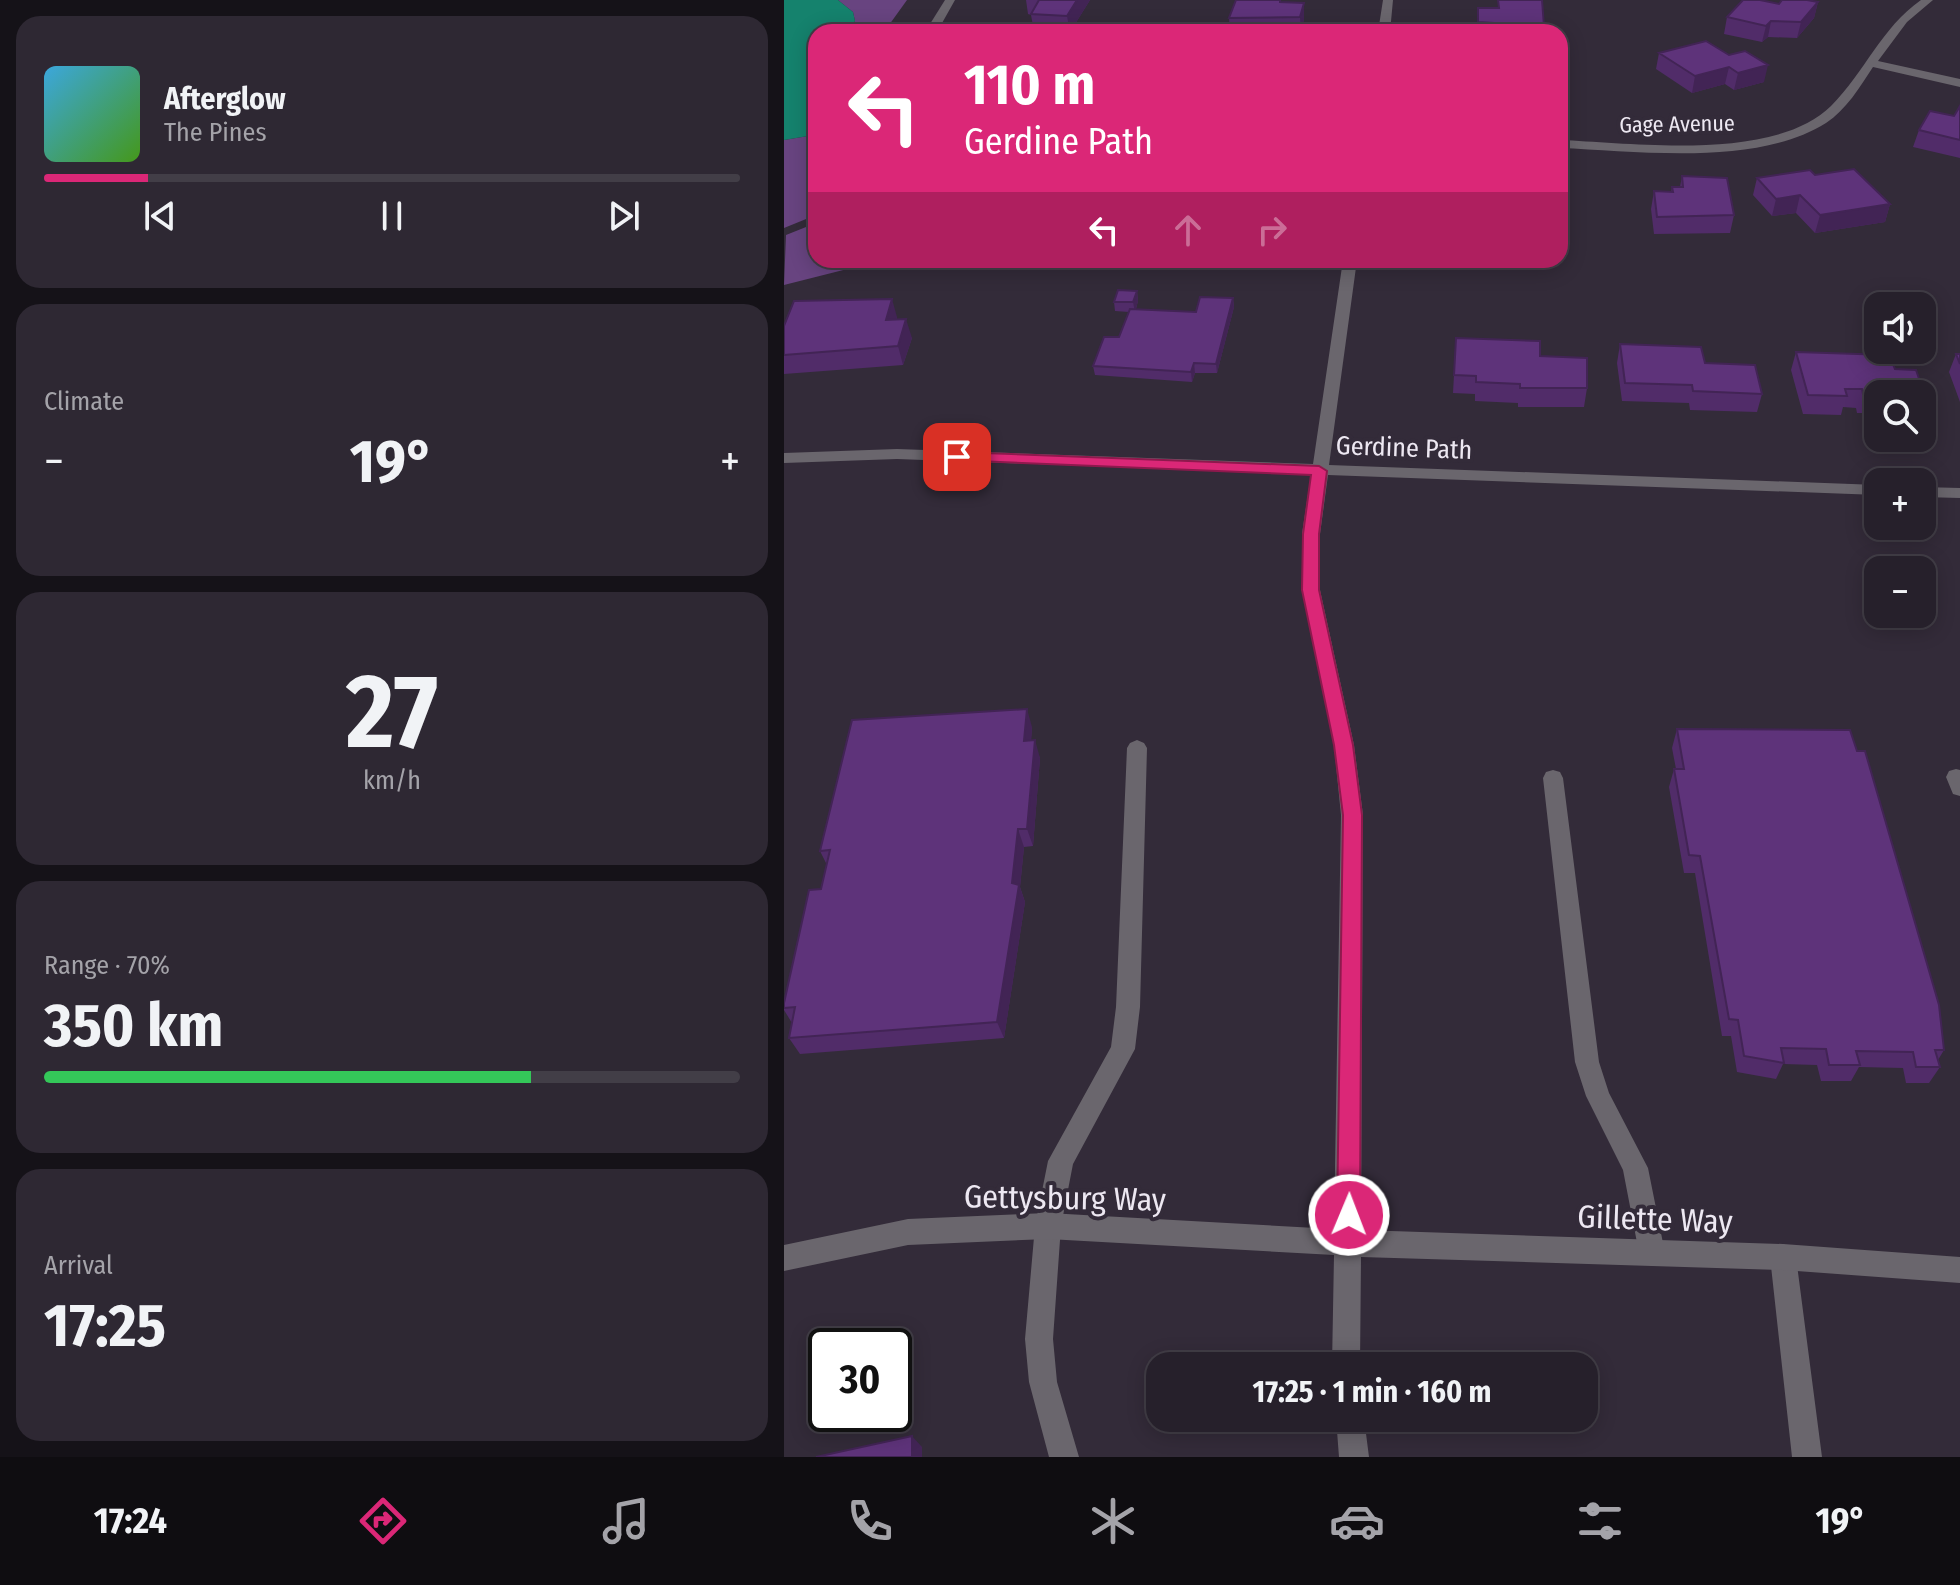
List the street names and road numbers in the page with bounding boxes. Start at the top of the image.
street label: Gage Avenue [1619,109,1735,139]
street label: Gerdine Path [1335,430,1473,466]
street label: Gettysburg Way [964,1177,1167,1219]
street label: Gillette Way [1577,1197,1734,1241]

